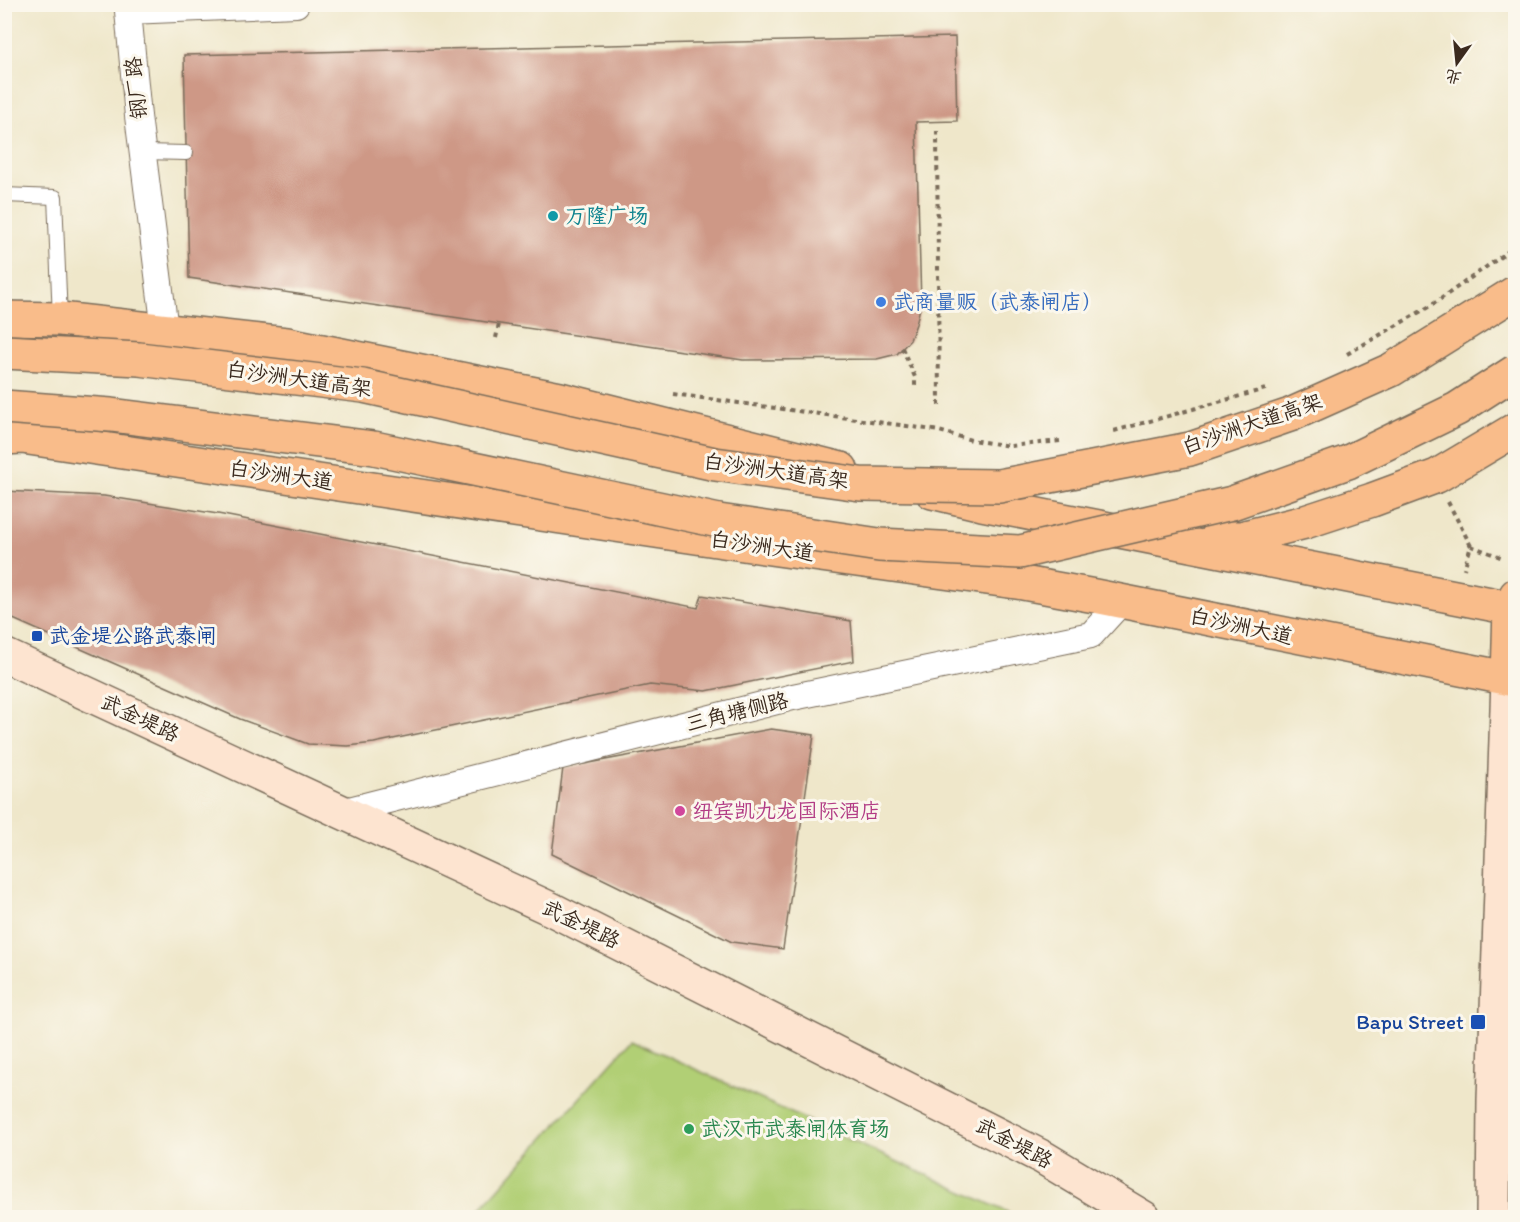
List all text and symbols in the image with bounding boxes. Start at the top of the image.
north arrow [1427,33,1487,93]
street label: 钢厂路 [120,55,151,121]
text: 北 [1443,66,1463,88]
place label: 万隆广场 [565,203,649,228]
marker: 万隆广场 [546,209,560,223]
place label: 武商量贩（武泰闸店） [893,289,1103,314]
marker: 武商量贩（武泰闸店） [874,295,888,309]
street label: 白沙洲大道高架 [225,356,374,401]
street label: 白沙洲大道高架 [1178,388,1325,459]
street label: 白沙洲大道高架 [702,448,851,493]
street label: 白沙洲大道 [227,455,335,494]
street label: 白沙洲大道 [708,526,816,565]
street label: 白沙洲大道 [1187,602,1295,649]
place label: 武金堤公路武泰闸 [49,623,217,648]
marker: 武金堤公路武泰闸 [30,629,44,643]
street label: 三角塘侧路 [683,687,791,736]
street label: 武金堤路 [97,688,184,747]
place label: 纽宾凯九龙国际酒店 [692,798,881,823]
marker: 纽宾凯九龙国际酒店 [673,804,687,818]
street label: 武金堤路 [538,894,624,953]
place label: Bapu Street [1356,1009,1464,1034]
marker: Bapu Street [1469,1013,1487,1031]
street label: 武金堤路 [971,1112,1057,1173]
place label: 武汉市武泰闸体育场 [701,1116,890,1141]
marker: 武汉市武泰闸体育场 [682,1122,696,1136]

